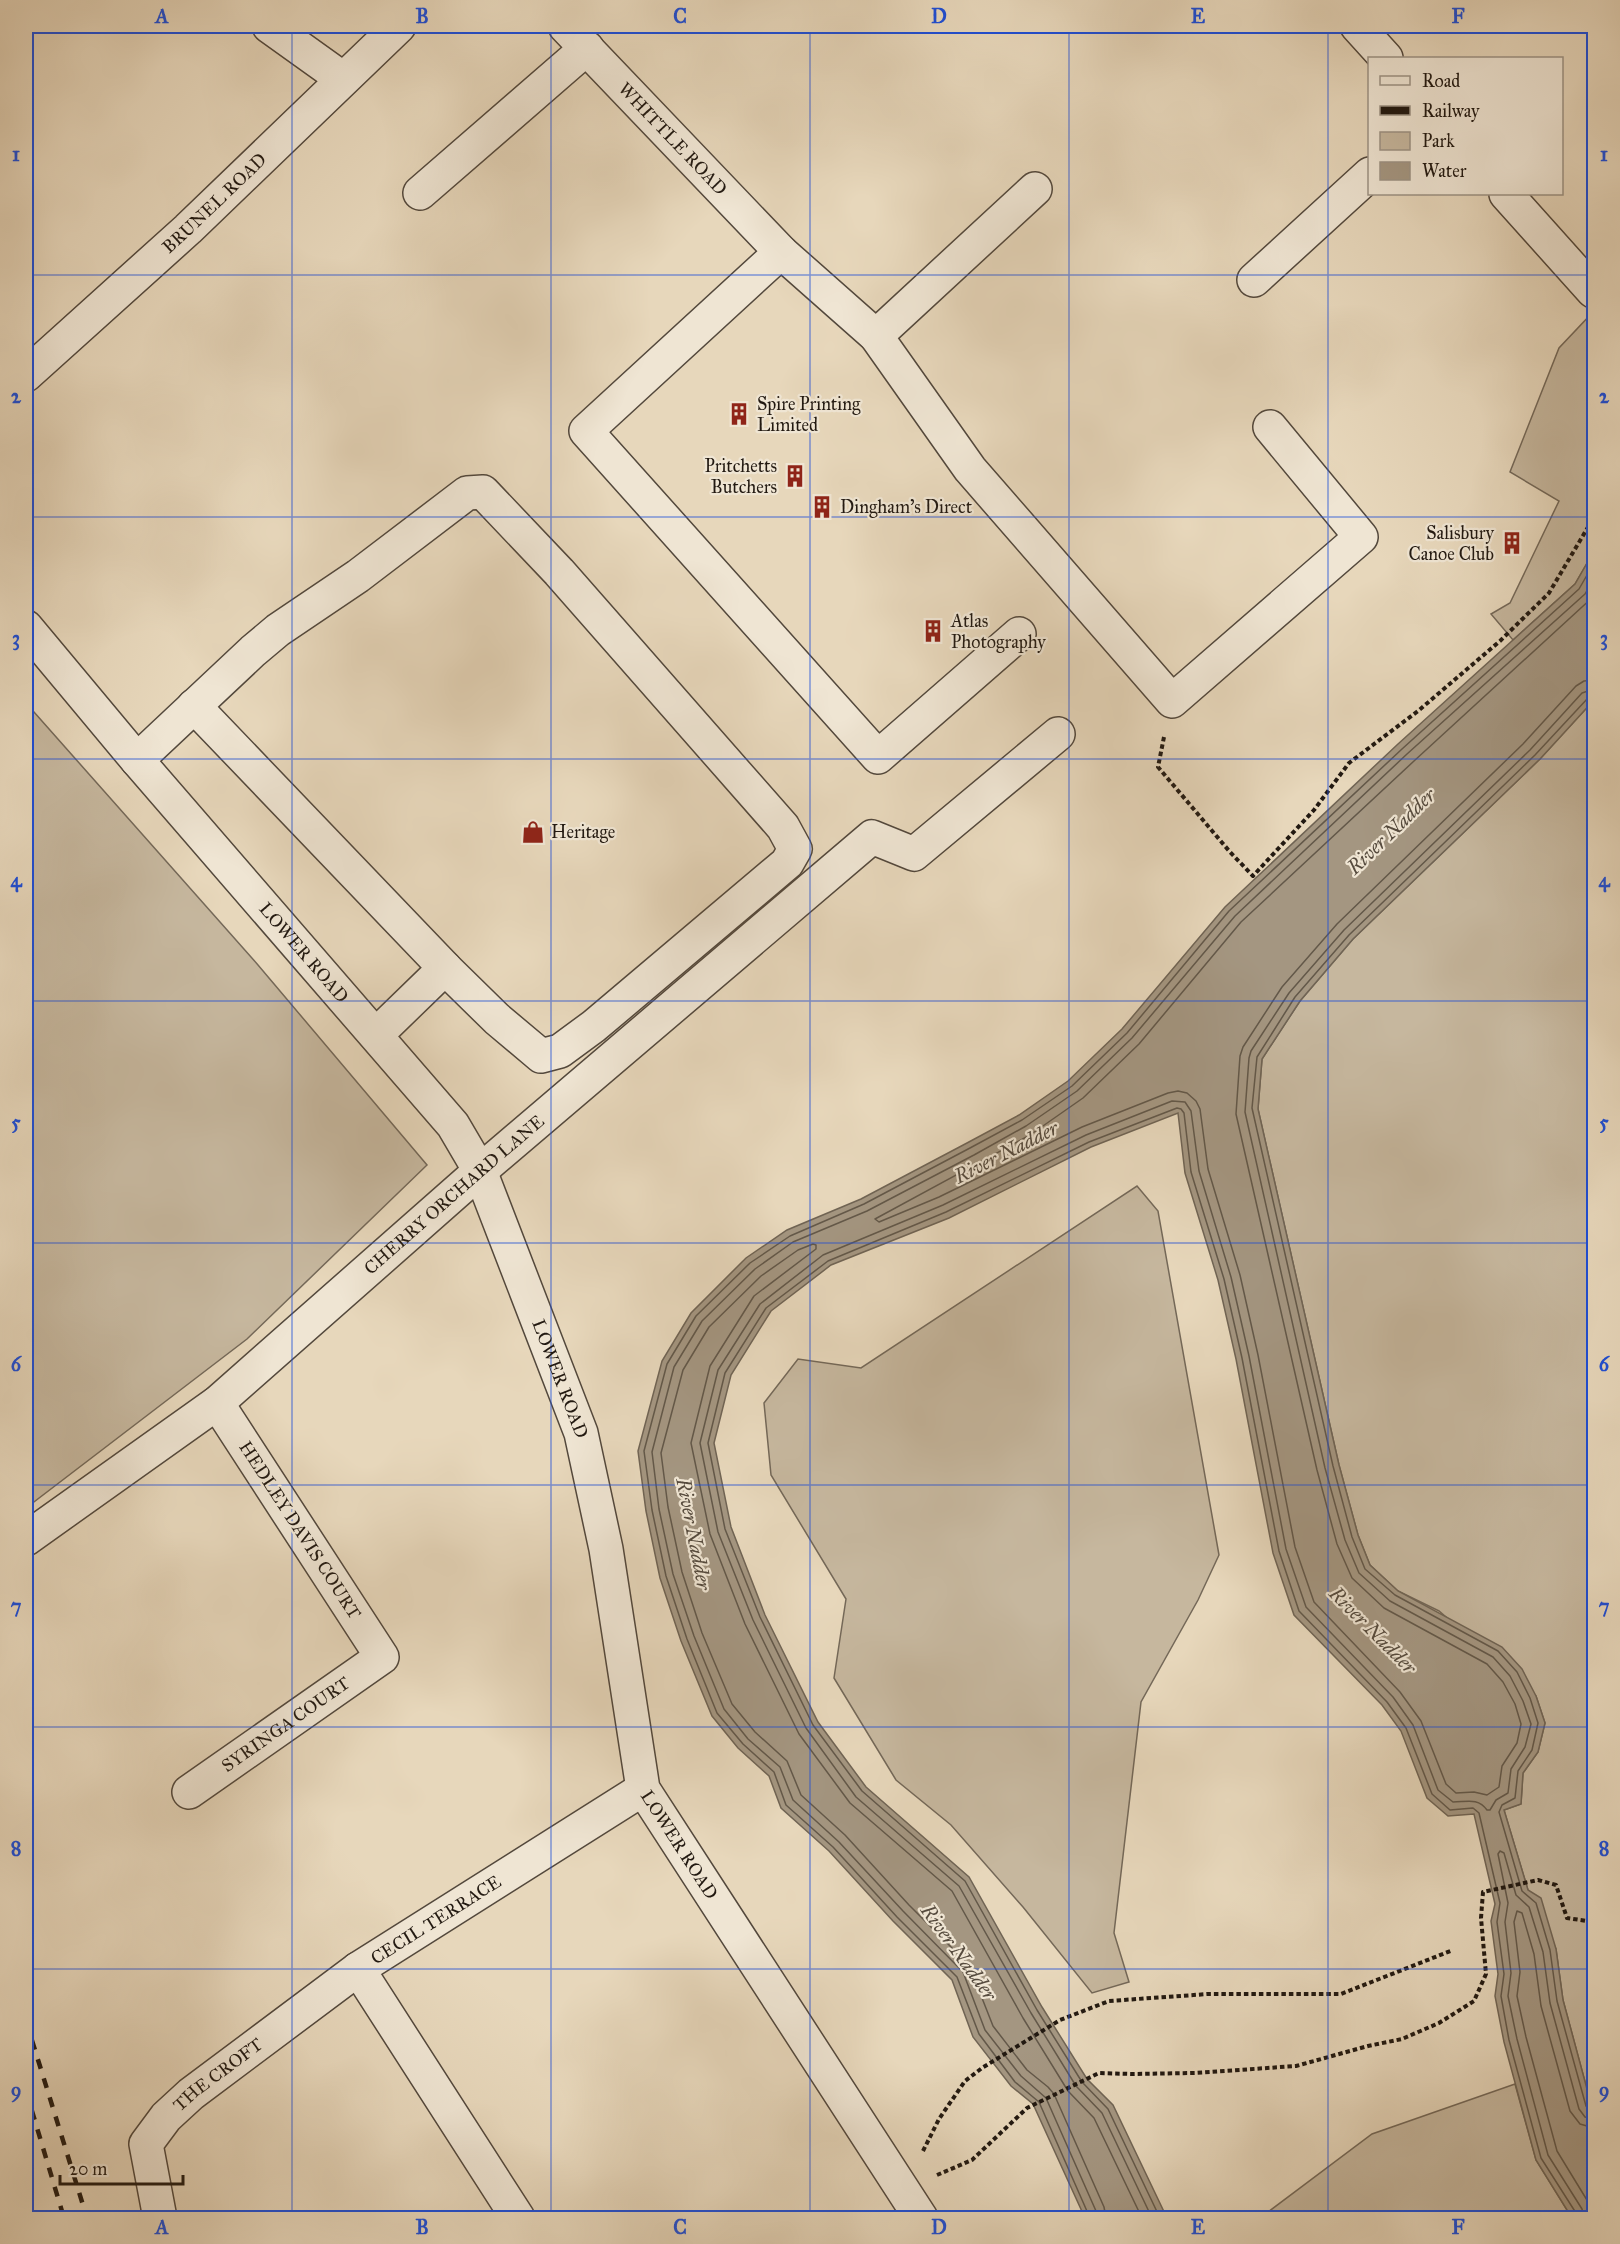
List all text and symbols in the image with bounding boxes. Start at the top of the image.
text: A [153,4,169,28]
text: B [415,4,429,28]
text: C [673,4,687,28]
text: D [931,4,947,28]
text: E [1191,4,1206,28]
text: F [1451,4,1465,28]
legend [1368,57,1563,195]
text: Road [1422,70,1460,92]
street label: WHITTLE ROAD [614,78,732,200]
text: Railway [1422,100,1480,122]
text: Park [1422,130,1455,152]
text: 1 [12,142,20,166]
text: 1 [1600,142,1608,166]
street label: BRUNEL ROAD [158,148,271,258]
text: Water [1422,160,1467,182]
text: 2 [11,384,22,408]
text: 2 [1599,384,1610,408]
place label: Spire Printing Limited [757,393,861,436]
building icon: Spire Printing Limited [726,401,752,427]
place label: Pritchetts Butchers [704,455,777,498]
building icon: Pritchetts Butchers [782,463,808,489]
building icon: Dingham's Direct [809,494,835,520]
place label: Dingham's Direct [840,496,973,519]
place label: Salisbury Canoe Club [1408,522,1495,565]
building icon: Salisbury Canoe Club [1499,530,1525,556]
place label: Atlas Photography [950,610,1046,654]
building icon: Atlas Photography [920,618,946,644]
text: 3 [12,626,20,651]
text: 3 [1600,626,1608,651]
water label: River Nadder [1341,782,1441,880]
shop icon: Heritage [520,819,546,845]
place label: Heritage [551,821,615,844]
text: 4 [10,868,22,893]
text: 4 [1598,868,1610,893]
street label: LOWER ROAD [254,898,353,1007]
text: 5 [11,1110,21,1134]
street label: CHERRY ORCHARD LANE [359,1110,549,1279]
text: 5 [1599,1110,1609,1134]
water label: River Nadder [949,1115,1063,1189]
street label: LOWER ROAD [527,1316,593,1441]
text: 6 [11,1352,23,1376]
text: 6 [1599,1352,1611,1376]
street label: HEDLEY DAVIS COURT [234,1437,366,1623]
water label: River Nadder [671,1475,717,1594]
water label: River Nadder [1324,1581,1423,1680]
text: 7 [11,1594,22,1618]
text: 7 [1599,1594,1610,1618]
street label: SYRINGA COURT [217,1672,354,1777]
street label: LOWER ROAD [636,1786,722,1903]
text: 8 [11,1836,21,1860]
text: 8 [1599,1836,1609,1860]
street label: CECIL TERRACE [367,1870,505,1969]
water label: River Nadder [915,1898,1003,2006]
street label: THE CROFT [169,2033,267,2116]
text: 9 [11,2078,21,2103]
text: 9 [1599,2078,1609,2103]
scale bar [60,2148,183,2186]
text: 20 m [69,2158,107,2180]
text: A [153,2215,169,2239]
text: B [415,2215,429,2239]
text: C [673,2215,687,2239]
text: D [931,2215,947,2239]
text: E [1191,2215,1206,2239]
text: F [1451,2215,1465,2239]

